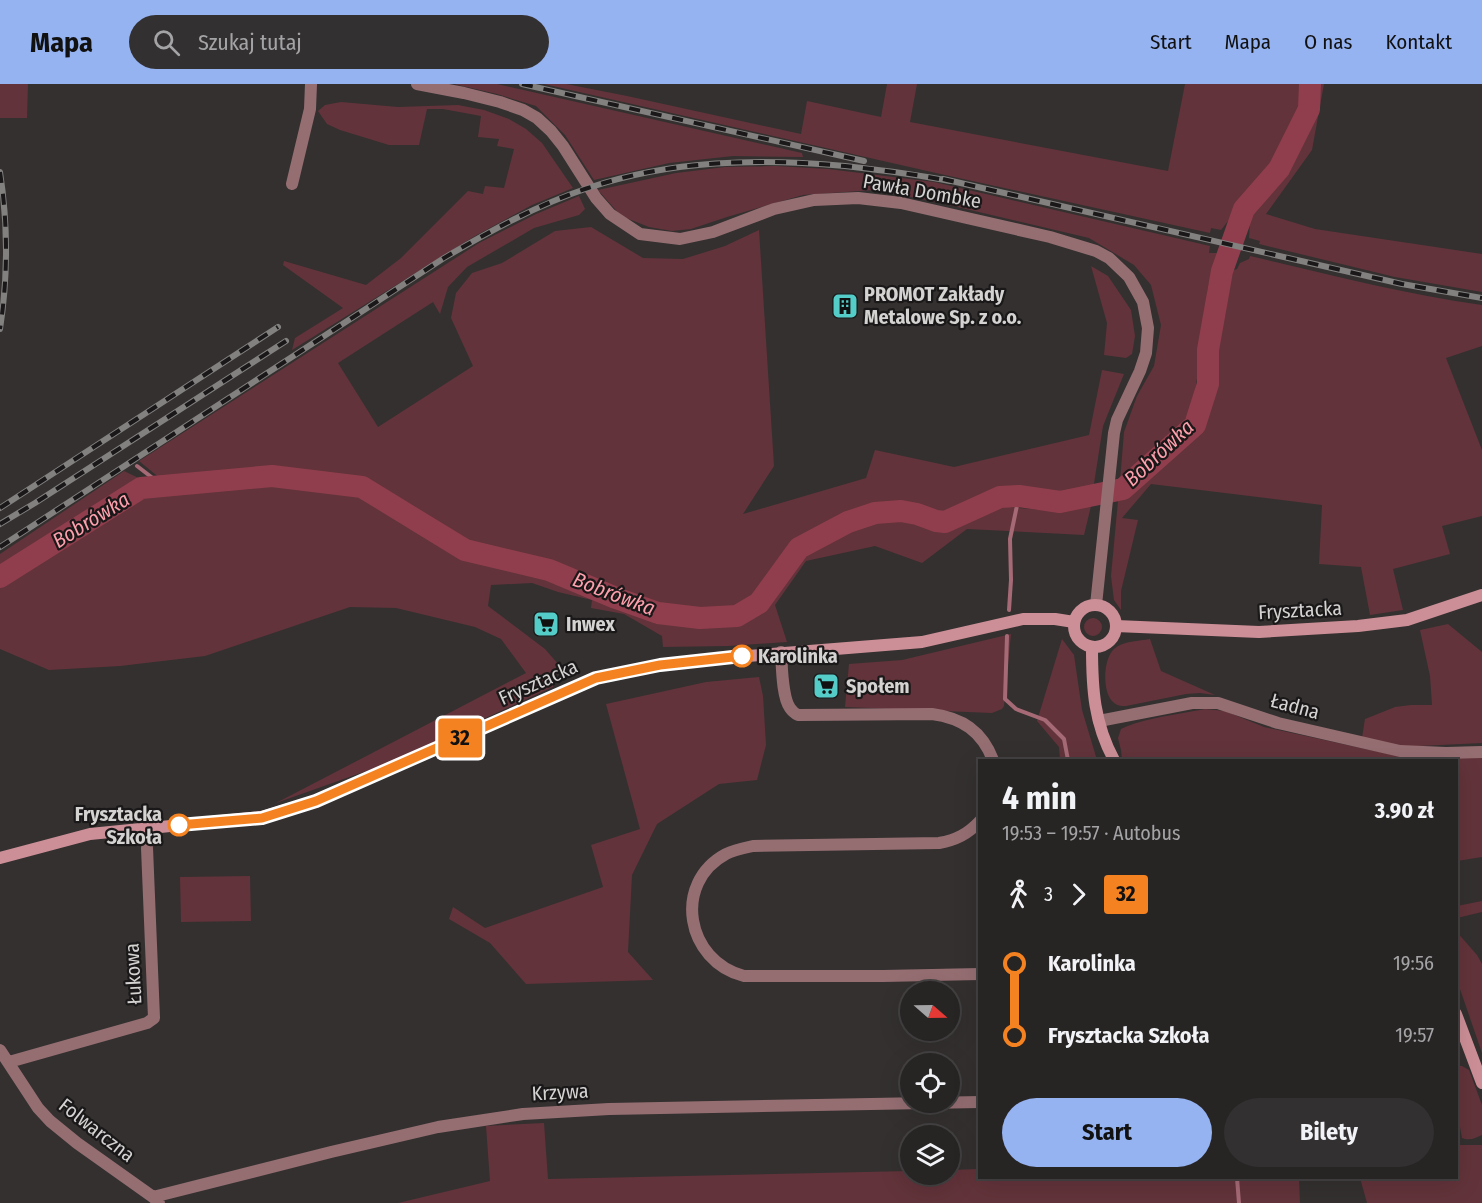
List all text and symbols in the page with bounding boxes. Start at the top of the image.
search box [129,15,549,69]
text: Mapa [30,26,93,59]
icon: search [150,26,183,59]
text: Szukaj tutaj [198,29,302,56]
text: Start [1150,29,1192,55]
text: Mapa [1225,29,1271,55]
text: O nas [1304,29,1352,55]
text: Kontakt [1385,29,1452,55]
street label: Pawła Dombke [861,169,983,213]
place label: PROMOT Zakłady Metalowe Sp. z o.o. [864,282,1022,329]
building icon: PROMOT Zakłady Metalowe Sp. z o.o. [830,291,860,321]
water label: Bobrówka [1119,414,1199,492]
water label: Bobrówka [48,486,134,554]
water label: Bobrówka [569,566,659,622]
street label: Frysztacka [1258,596,1342,624]
supermarket icon: Inwex [531,609,561,639]
place label: Inwex [566,612,615,636]
place label: Karolinka [758,644,838,668]
marker: Karolinka [731,645,753,667]
street label: Frysztacka [495,654,581,710]
supermarket icon: Społem [811,671,841,701]
place label: Społem [846,674,910,698]
street label: Ładna [1268,688,1322,724]
line badge: 32 [433,718,487,758]
text: 32 [450,725,470,751]
text: 4 min [1002,778,1077,818]
text: 3.90 zł [1375,797,1434,824]
place label: Frysztacka Szkoła [75,802,162,849]
marker: Frysztacka Szkoła [168,814,190,836]
text: 19:53 – 19:57 · Autobus [1002,821,1181,845]
icon: walk [1002,878,1035,911]
icon: forward [1062,878,1095,911]
text: 32 [1116,881,1136,907]
text: 3 [1044,882,1053,906]
street label: Łukowa [119,943,147,1005]
text: Karolinka [1048,950,1136,977]
text: 19:56 [1393,951,1434,975]
north arrow [900,981,960,1041]
map controls [900,981,960,1185]
text: Frysztacka Szkoła [1048,1022,1209,1049]
text: 19:57 [1395,1023,1434,1047]
button: locate [900,1053,960,1113]
street label: Krzywa [531,1079,589,1105]
street label: Folwarczna [54,1093,140,1167]
button: Start [1002,1098,1212,1167]
button: Bilety [1224,1098,1434,1167]
button: layers [900,1125,960,1185]

